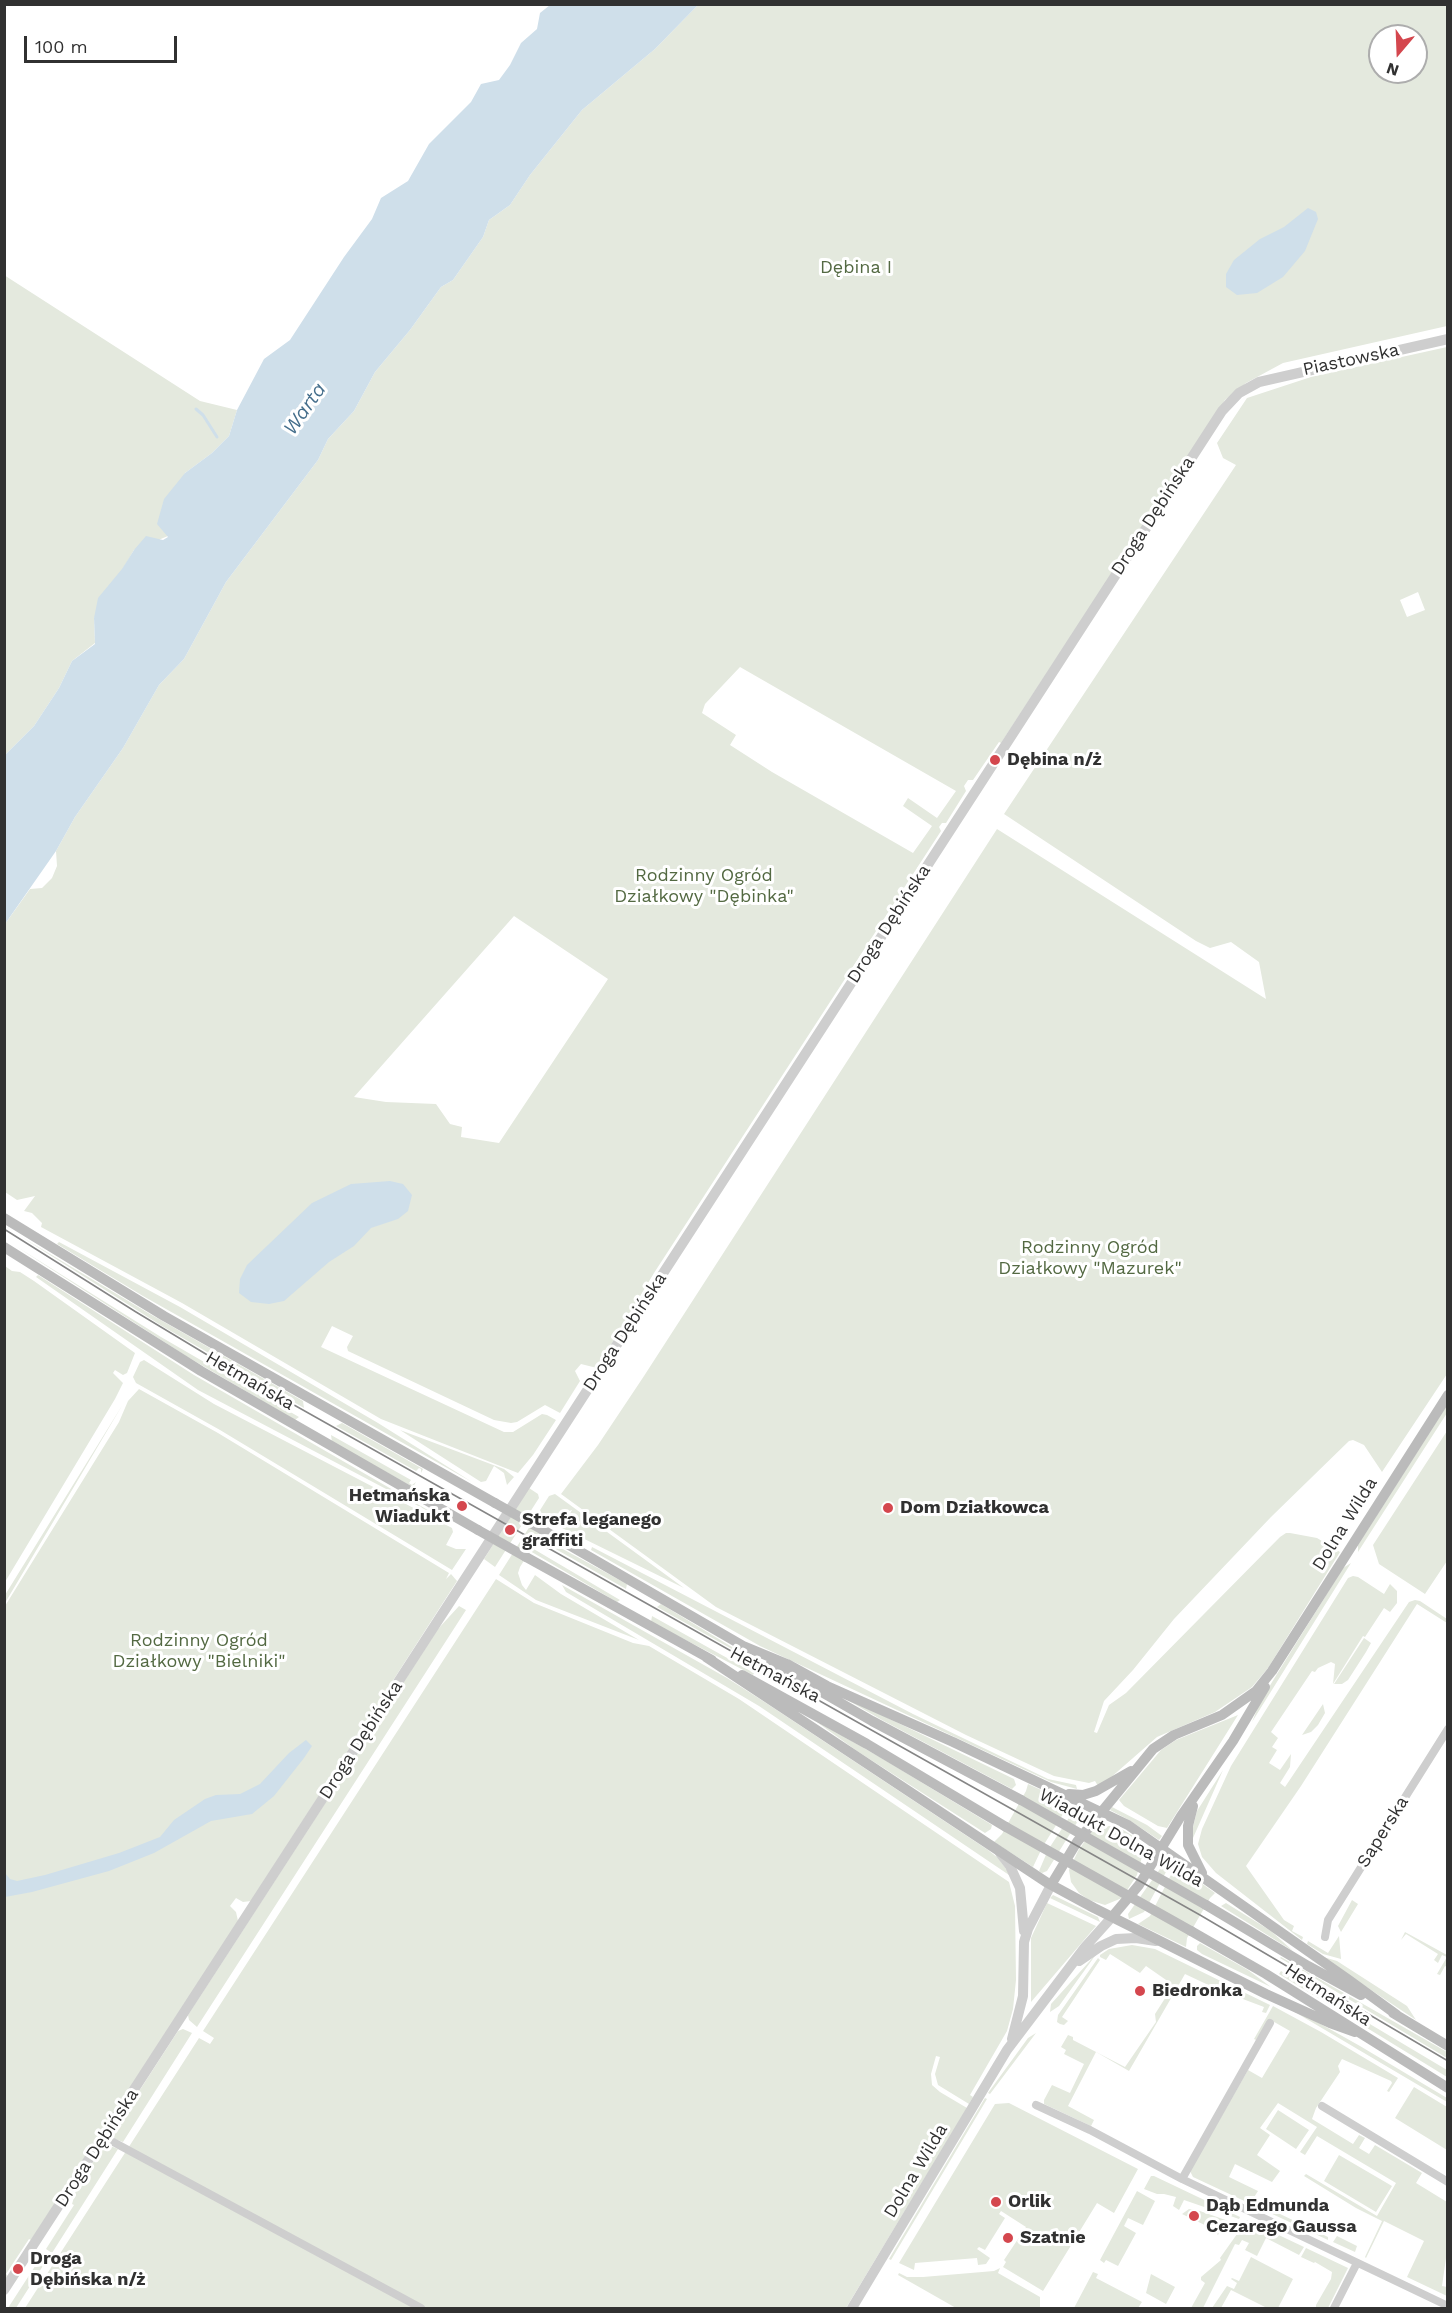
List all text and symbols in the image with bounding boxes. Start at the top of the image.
scale bar [27,24,180,62]
north arrow [1368,24,1428,84]
text: 100 m [35,36,88,57]
text: N [1384,59,1401,81]
park label: Dębina I [820,257,892,279]
street label: Piastowska [1301,339,1401,381]
water label: Warta [279,378,331,440]
street label: Droga Dębińska [1107,453,1199,579]
place label: Dębina n/ż [1007,749,1102,771]
marker: Dębina n/ż [988,753,1002,767]
street label: Droga Dębińska [843,861,935,987]
park label: Rodzinny Ogród Działkowy "Dębinka" [614,865,794,908]
park label: Rodzinny Ogród Działkowy "Mazurek" [998,1237,1182,1280]
street label: Droga Dębińska [579,1269,671,1395]
street label: Hetmańska [202,1347,298,1415]
street label: Dolna Wilda [1308,1473,1382,1575]
place label: Hetmańska Wiadukt [349,1485,450,1528]
place label: Dom Działkowca [900,1497,1049,1519]
marker: Hetmańska Wiadukt [455,1499,469,1513]
marker: Dom Działkowca [881,1501,895,1515]
place label: Strefa leganego graffiti [522,1509,662,1552]
marker: Strefa leganego graffiti [503,1523,517,1537]
park label: Rodzinny Ogród Działkowy "Bielniki" [113,1630,285,1672]
street label: Hetmańska [726,1642,824,1708]
street label: Droga Dębińska [315,1677,407,1803]
street label: Wiadukt Dolna Wilda [1035,1784,1207,1892]
street label: Saperska [1353,1792,1413,1872]
street label: Hetmańska [1281,1959,1375,2031]
place label: Biedronka [1152,1980,1242,2002]
marker: Biedronka [1133,1984,1147,1998]
street label: Droga Dębińska [51,2085,143,2211]
street label: Dolna Wilda [879,2120,953,2222]
place label: Orlik [1008,2191,1051,2213]
marker: Orlik [989,2195,1003,2209]
place label: Dąb Edmunda Cezarego Gaussa [1206,2195,1357,2238]
marker: Dąb Edmunda Cezarego Gaussa [1187,2209,1201,2223]
place label: Szatnie [1020,2227,1086,2249]
marker: Szatnie [1001,2231,1015,2245]
place label: Droga Dębińska n/ż [30,2248,146,2290]
marker: Droga Dębińska n/ż [11,2262,25,2276]

